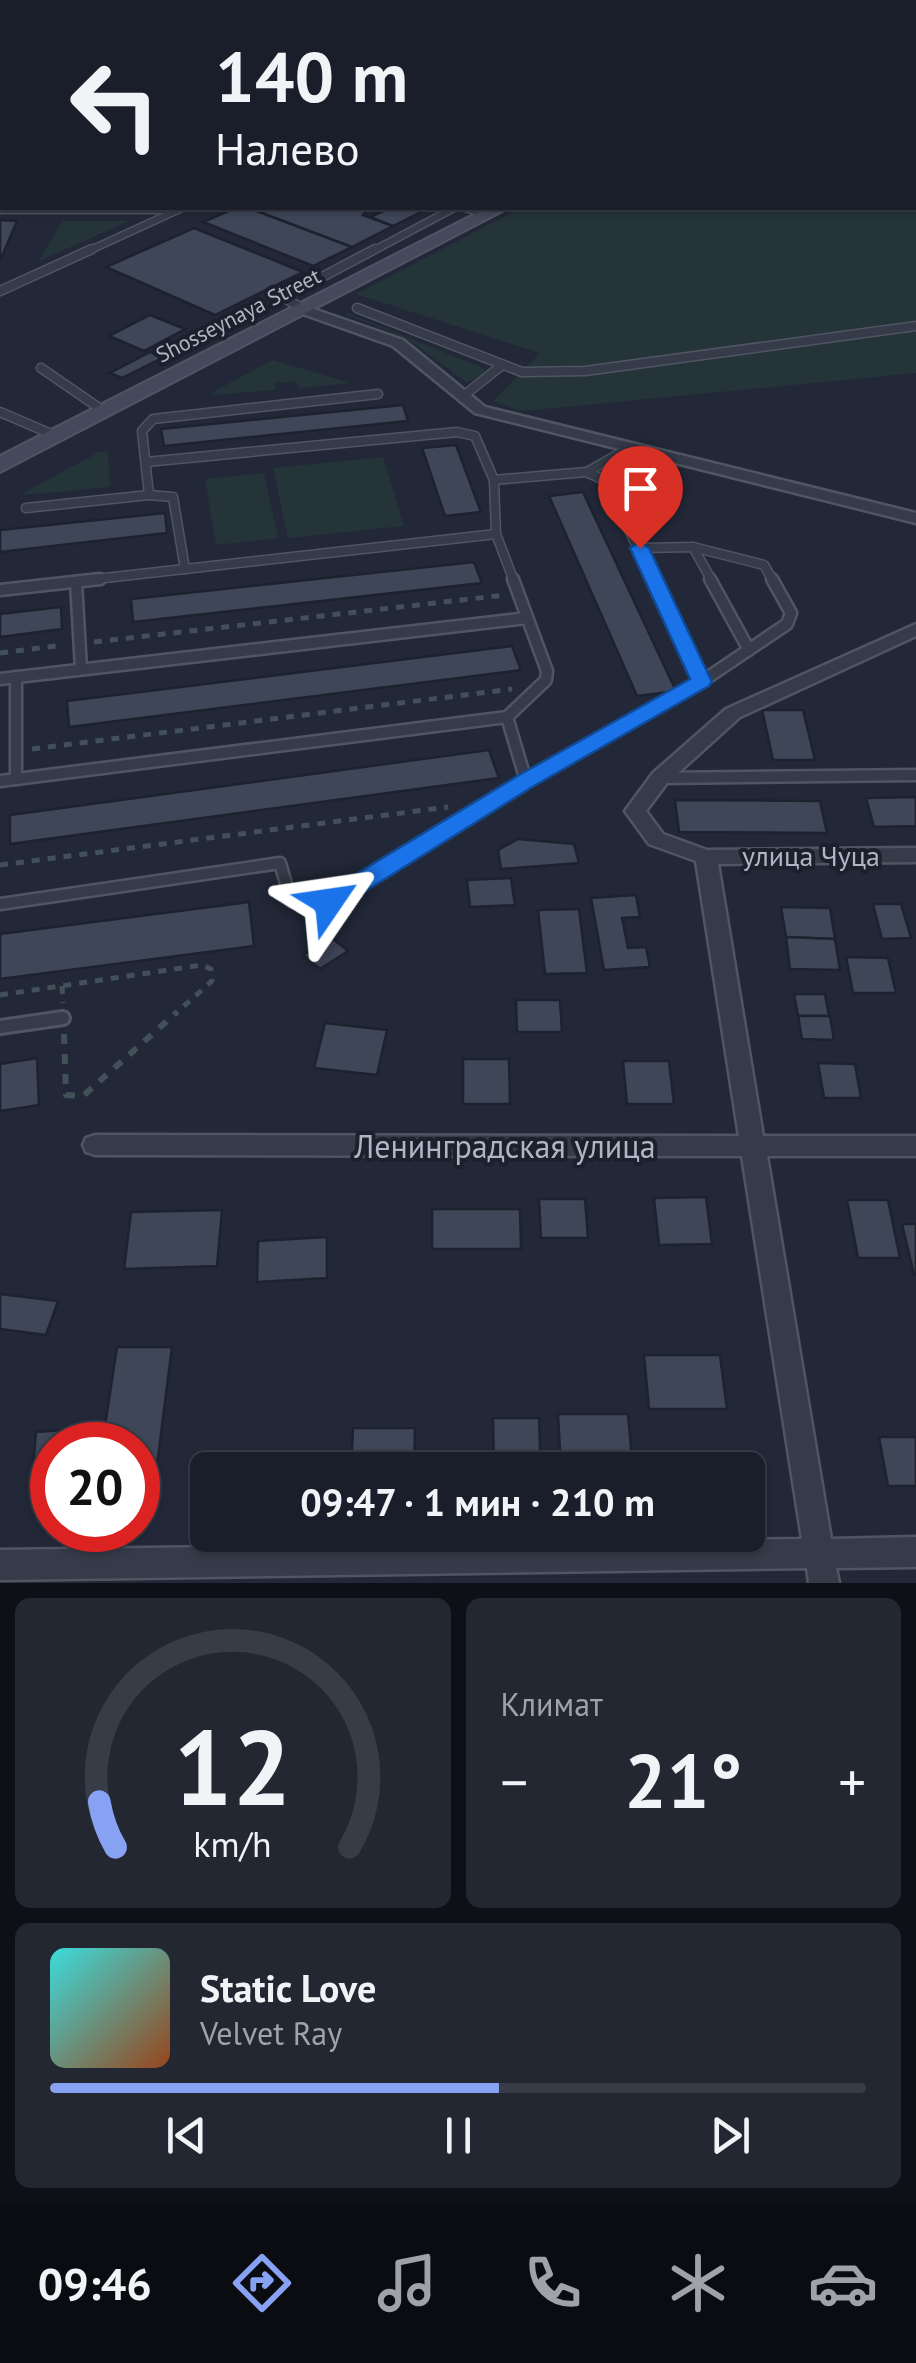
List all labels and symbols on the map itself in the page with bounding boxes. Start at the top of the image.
street label: Shosseynaya Street [151,261,326,369]
pin [598,446,683,549]
street label: улица Чуца [742,837,880,874]
position arrow [277,850,381,954]
street label: Ленинградская улица [353,1125,656,1167]
speed limit sign: 20 [30,1422,160,1552]

